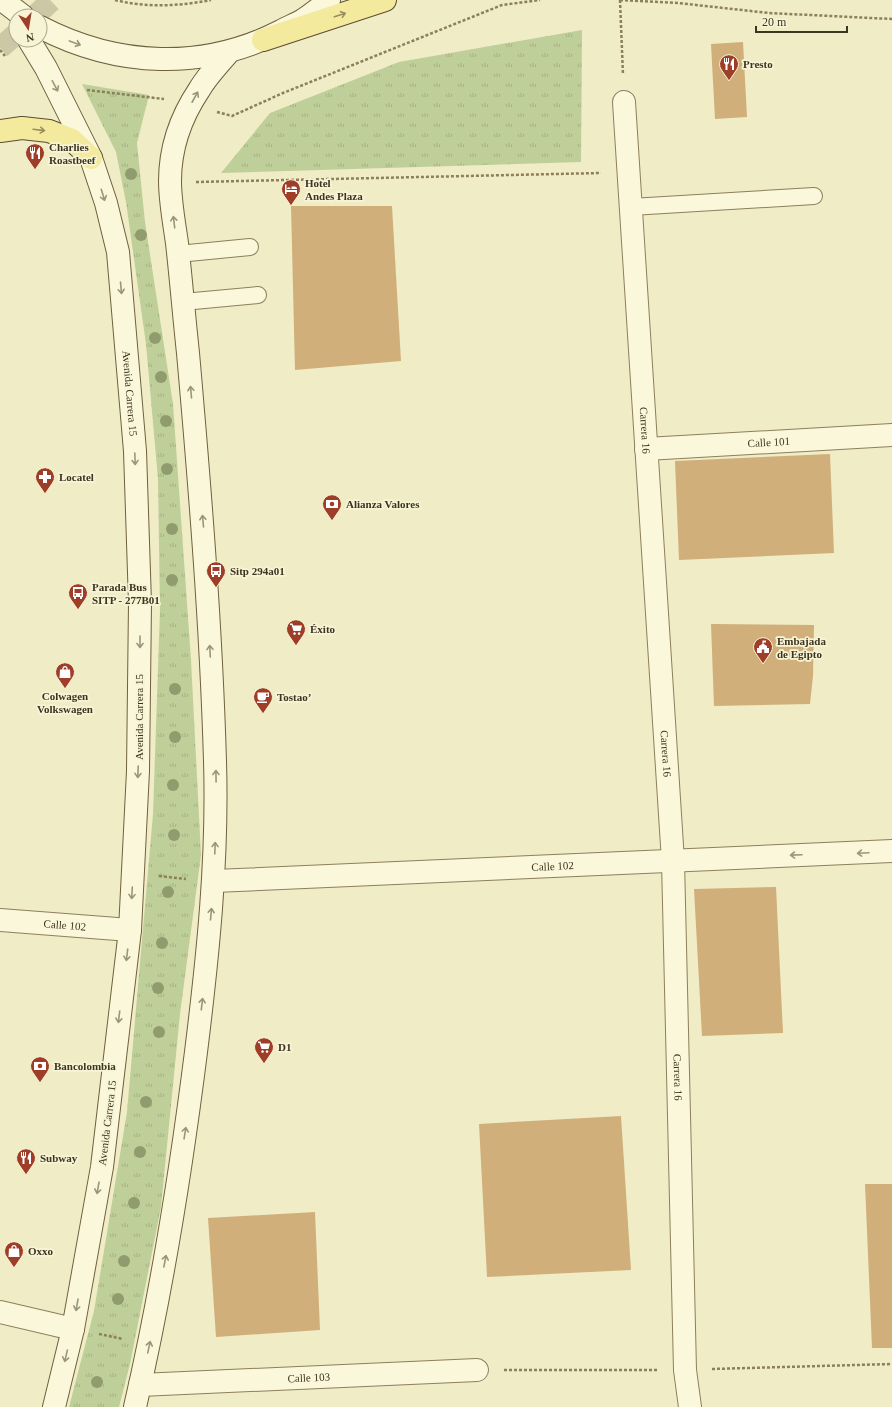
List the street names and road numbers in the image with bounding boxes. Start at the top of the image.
street label: Avenida Carrera 15 [120,350,140,437]
street label: Carrera 16 [638,407,653,455]
street label: Calle 101 [747,435,790,449]
street label: Avenida Carrera 15 [133,674,145,760]
street label: Carrera 16 [659,730,674,778]
street label: Calle 102 [531,859,574,873]
street label: Calle 102 [43,917,86,933]
street label: Carrera 16 [672,1054,685,1101]
street label: Avenida Carrera 15 [96,1079,118,1166]
street label: Calle 103 [287,1371,331,1384]

